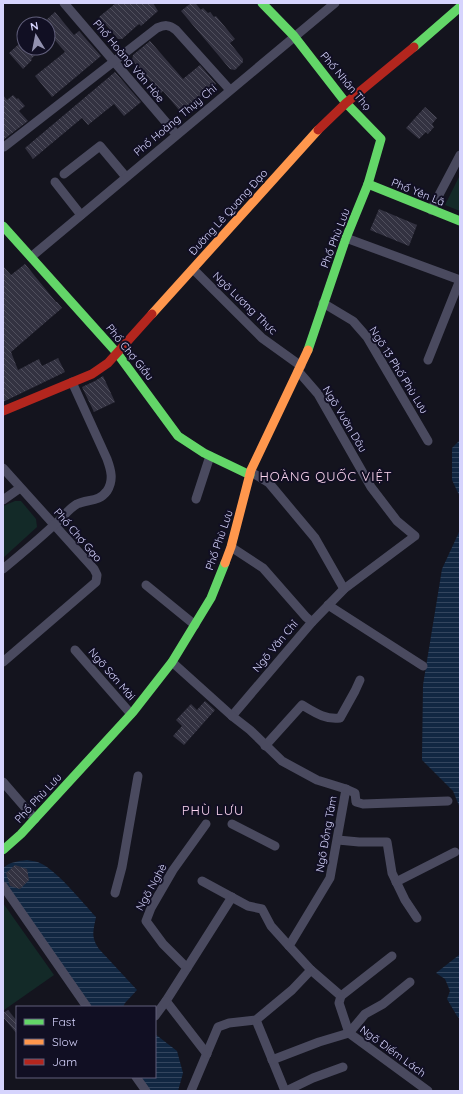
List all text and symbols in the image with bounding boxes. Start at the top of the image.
north arrow [16,16,56,56]
street label: Phố Hoàng Văn Hòe [90,17,168,105]
text: N [29,19,39,34]
street label: Phố Nhân Thọ [317,49,375,113]
street label: Phố Hoàng Thụy Chi [131,81,219,159]
street label: Đường Lê Quang Đạo [186,166,271,258]
street label: Phố Yên Lã [389,175,447,209]
street label: Phố Phù Lưu [317,206,353,270]
street label: Ngõ Lương Thực [210,269,280,338]
street label: Phố Chợ Giầu [103,321,157,383]
street label: Ngõ 13 Phố Phù Lưu [367,324,431,416]
street label: Ngõ Vườn Dâu [320,383,370,455]
district label: HOÀNG QUỐC VIỆT [259,468,393,484]
street label: Phố Chợ Gạo [51,505,105,565]
street label: Phố Phù Lưu [202,508,236,572]
street label: Ngõ Văn Chỉ [249,617,301,675]
street label: Ngõ Sơn Mài [85,645,139,703]
street label: Phố Phù Lưu [11,770,65,826]
street label: Ngõ Đồng Tâm [312,795,340,873]
district label: PHÙ LƯU [182,802,244,818]
street label: Ngõ Nghè [132,861,170,913]
legend [16,1006,156,1078]
text: Fast [52,1014,76,1029]
street label: Ngõ Điếm Lách [357,1022,429,1080]
text: Slow [52,1034,78,1049]
text: Jam [52,1054,77,1069]

